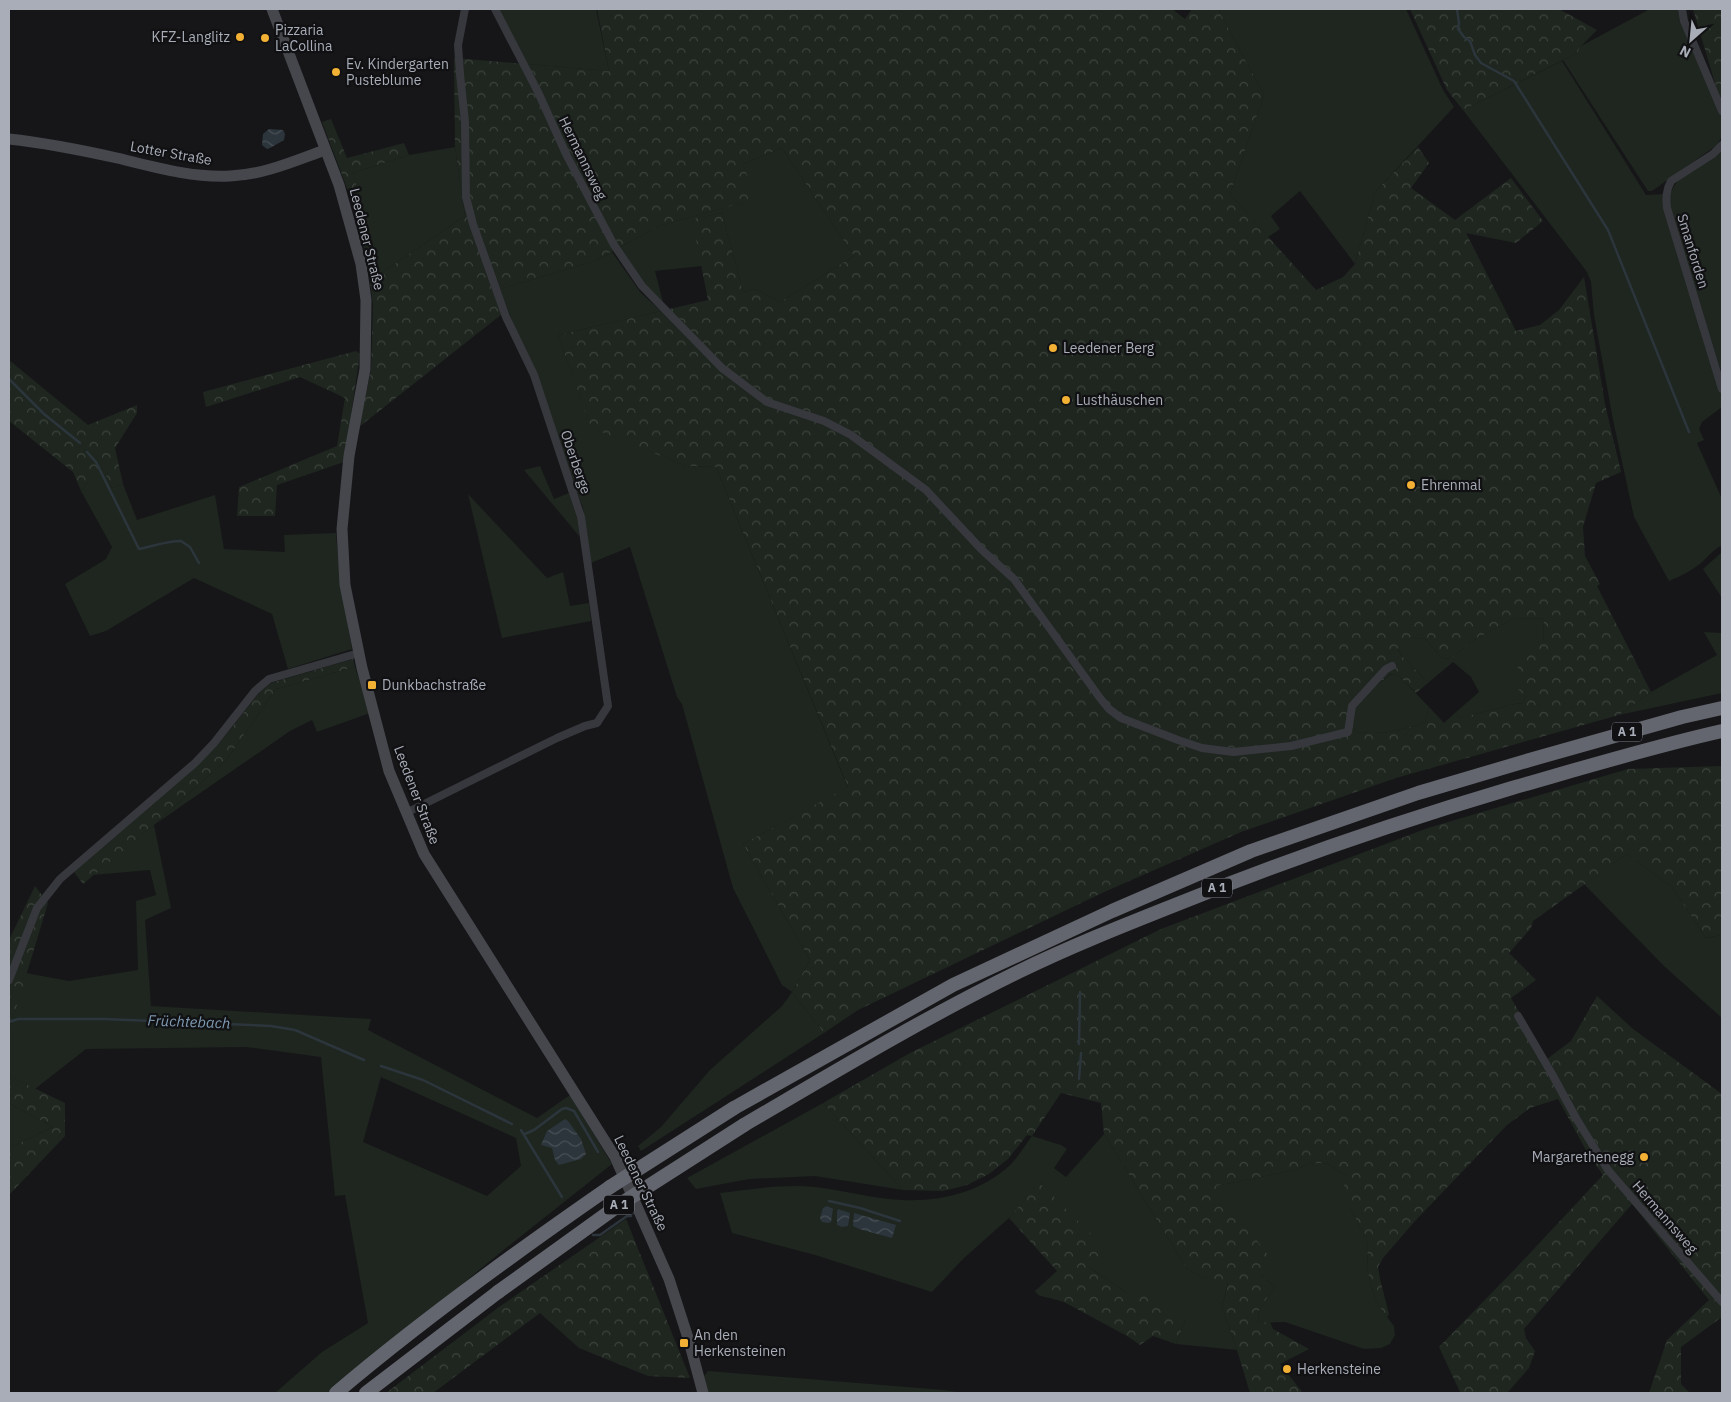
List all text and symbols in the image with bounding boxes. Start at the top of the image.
north arrow [1666,15,1716,65]
place label: Pizzaria LaCollina [275,21,333,55]
place label: KFZ-Langlitz [152,28,230,46]
marker: KFZ-Langlitz [234,31,246,43]
marker: Pizzaria LaCollina [259,32,271,44]
text: N [1676,41,1694,62]
place label: Ev. Kindergarten Pusteblume [346,55,449,89]
marker: Ev. Kindergarten Pusteblume [330,66,342,78]
street label: Hermannsweg [555,113,611,203]
street label: Lotter Straße [129,137,214,169]
street label: Leedener Straße [346,186,388,292]
street label: Smanforden [1673,212,1713,290]
place label: Leedener Berg [1063,339,1155,357]
marker: Leedener Berg [1047,342,1059,354]
place label: Lusthäuschen [1076,391,1163,409]
marker: Lusthäuschen [1060,394,1072,406]
street label: Oberberge [557,428,595,497]
place label: Ehrenmal [1421,476,1482,494]
marker: Ehrenmal [1405,479,1417,491]
place label: Dunkbachstraße [382,676,486,694]
marker: Dunkbachstraße [366,679,378,691]
road number: A 1 [1612,722,1642,742]
street label: Leedener Straße [390,743,444,847]
road number: A 1 [1202,878,1232,898]
water label: Früchtebach [147,1011,231,1032]
street label: Leedener Straße [610,1132,672,1234]
place label: Margarethenegg [1532,1148,1635,1166]
marker: Margarethenegg [1638,1151,1650,1163]
street label: Hermannsweg [1628,1177,1702,1258]
road number: A 1 [604,1196,634,1214]
place label: An den Herkensteinen [694,1326,786,1360]
marker: An den Herkensteinen [678,1337,690,1349]
place label: Herkensteine [1297,1360,1381,1378]
marker: Herkensteine [1281,1363,1293,1375]

